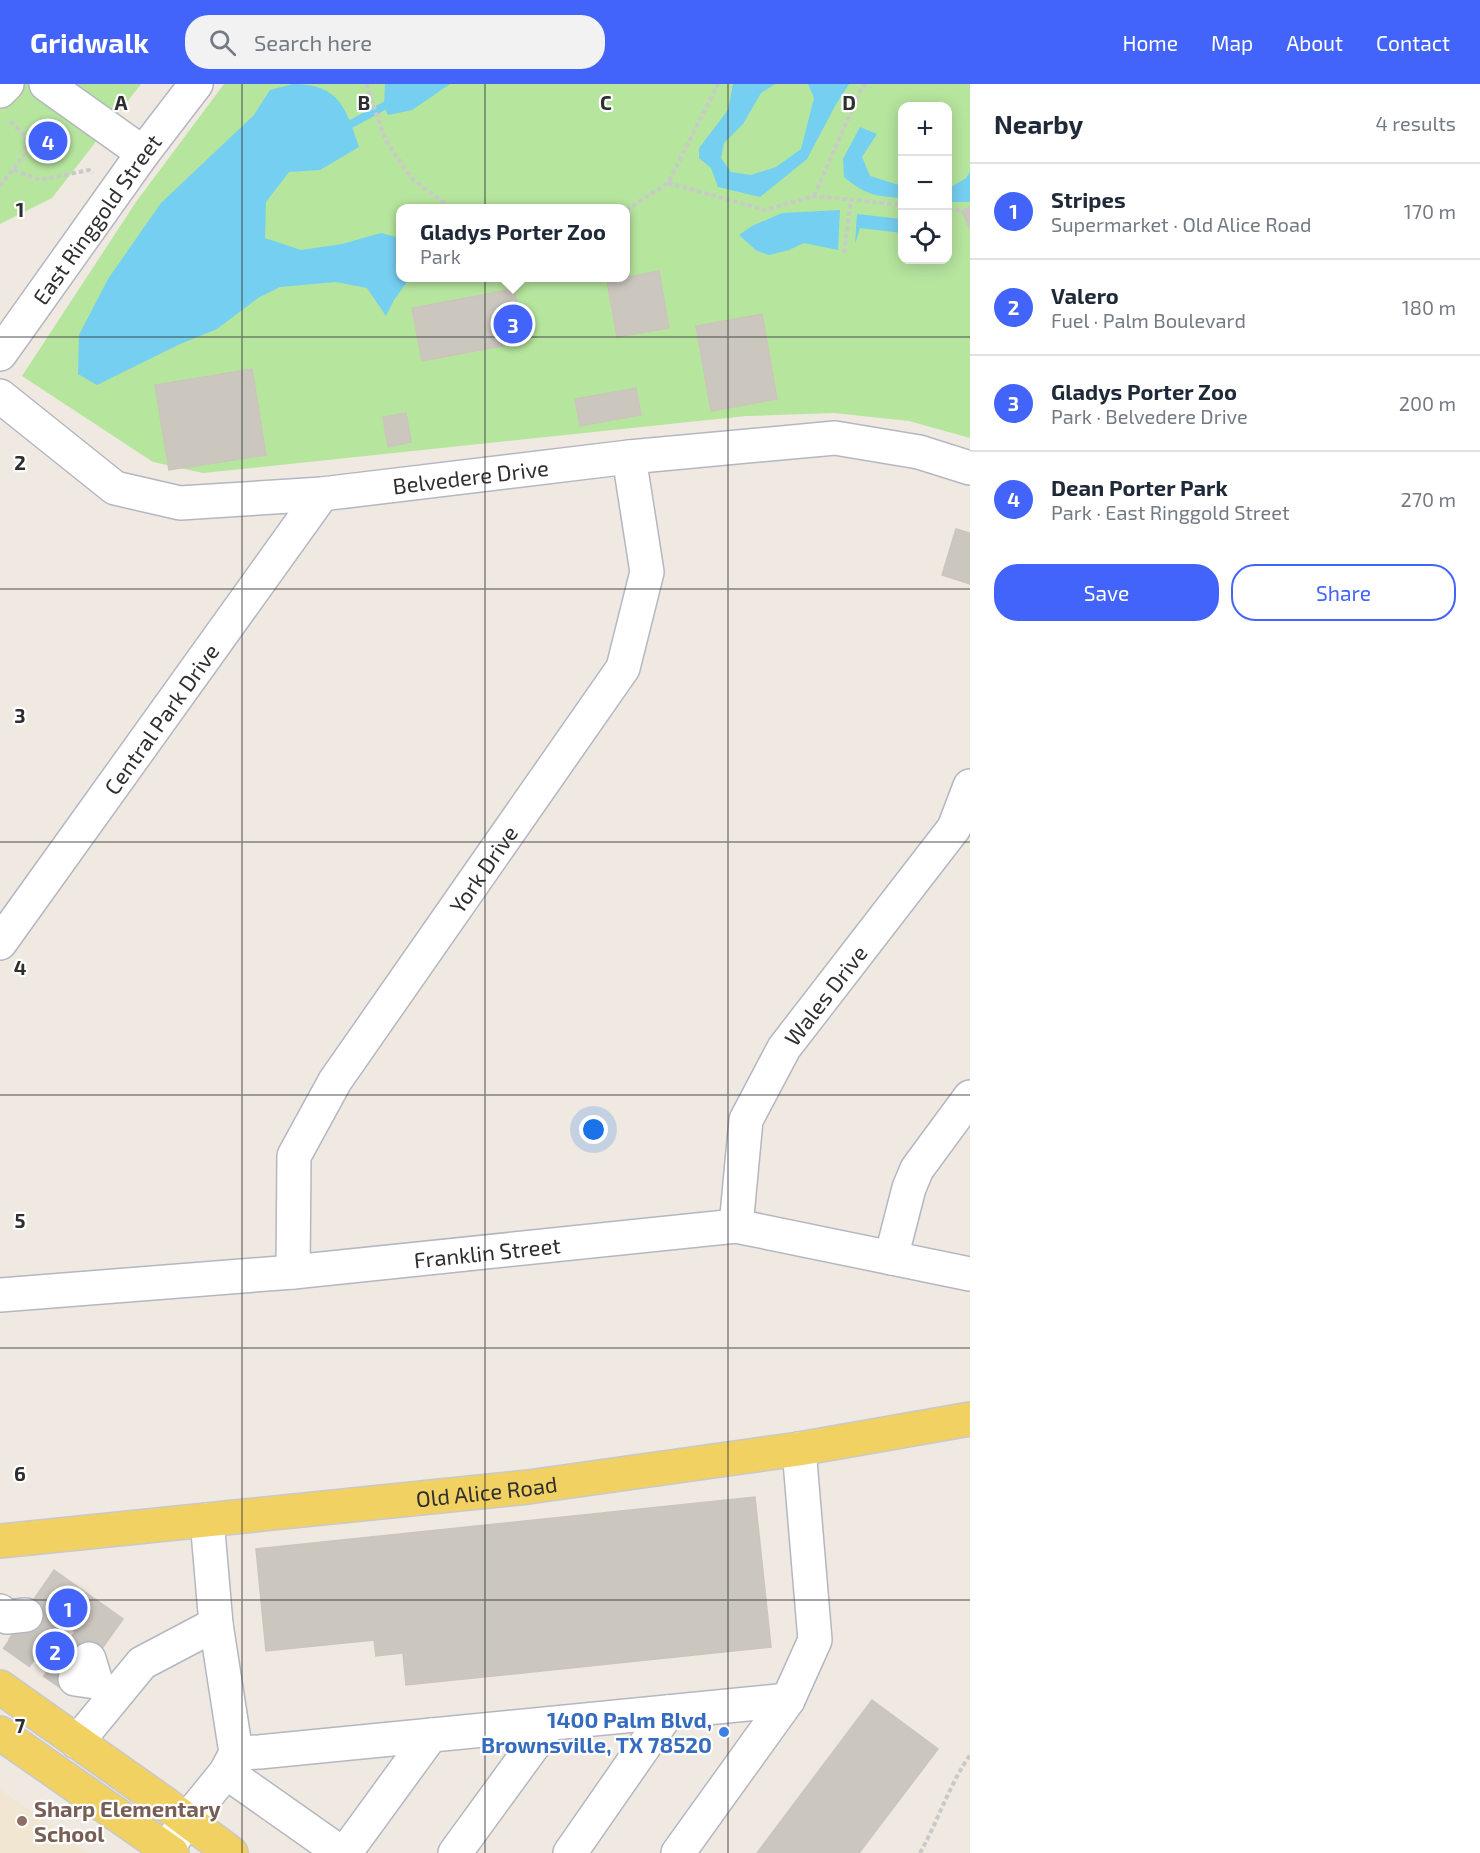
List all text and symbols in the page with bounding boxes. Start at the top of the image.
search box [185,15,605,69]
text: Gridwalk [30,25,149,59]
icon: search [206,26,239,59]
text: Search here [254,29,372,55]
text: Home [1122,30,1178,55]
text: Map [1211,30,1253,55]
text: About [1286,30,1343,55]
text: Contact [1376,30,1450,55]
text: A [114,90,128,114]
text: B [358,90,370,114]
text: C [600,90,612,114]
text: D [842,90,856,114]
map controls [898,102,952,264]
button: + [898,102,952,156]
text: Nearby [994,108,1083,139]
text: 4 results [1376,111,1456,135]
pin: 4 [28,118,68,164]
street label: East Ringgold Street [27,129,166,309]
button: − [898,156,952,210]
text: Stripes [1051,186,1126,212]
text: 1 [16,197,24,221]
text: 1 [1009,199,1018,223]
text: 170 m [1404,199,1456,223]
popup [396,204,630,282]
button: locate [898,210,952,264]
text: Supermarket · Old Alice Road [1051,212,1311,236]
text: Gladys Porter Zoo [420,218,606,244]
text: Park [420,244,461,268]
text: Valero [1051,282,1119,308]
text: 2 [1008,295,1019,319]
text: 180 m [1402,295,1456,319]
pin: 3 [494,302,532,346]
text: Fuel · Palm Boulevard [1051,308,1246,332]
text: Gladys Porter Zoo [1051,378,1237,404]
text: 3 [1008,391,1019,415]
text: 200 m [1399,391,1456,415]
text: Park · Belvedere Drive [1051,404,1248,428]
text: 2 [14,450,26,474]
street label: Belvedere Drive [391,454,550,498]
text: Dean Porter Park [1051,474,1228,500]
text: 4 [1007,487,1020,511]
text: 270 m [1400,487,1456,511]
text: Park · East Ringgold Street [1051,500,1290,524]
button: Save [994,564,1219,621]
button: Share [1231,564,1456,621]
street label: Central Park Drive [98,638,224,799]
text: 3 [14,703,26,727]
street label: York Drive [443,820,522,918]
street label: Wales Drive [778,940,872,1050]
text: 4 [14,955,27,979]
your location [579,1115,608,1144]
text: 5 [14,1208,26,1232]
street label: Franklin Street [412,1231,562,1272]
text: 6 [14,1461,26,1485]
street label: Old Alice Road [415,1470,559,1511]
pin: 1 [48,1586,88,1630]
pin: 2 [36,1628,74,1674]
place label: 1400 Palm Blvd, Brownsville, TX 78520 [481,1706,712,1757]
text: 7 [15,1713,26,1737]
marker: 1400 Palm Blvd, Brownsville, TX 78520 [717,1725,731,1739]
place label: Sharp Elementary School [34,1795,221,1846]
marker: Sharp Elementary School [15,1814,29,1828]

